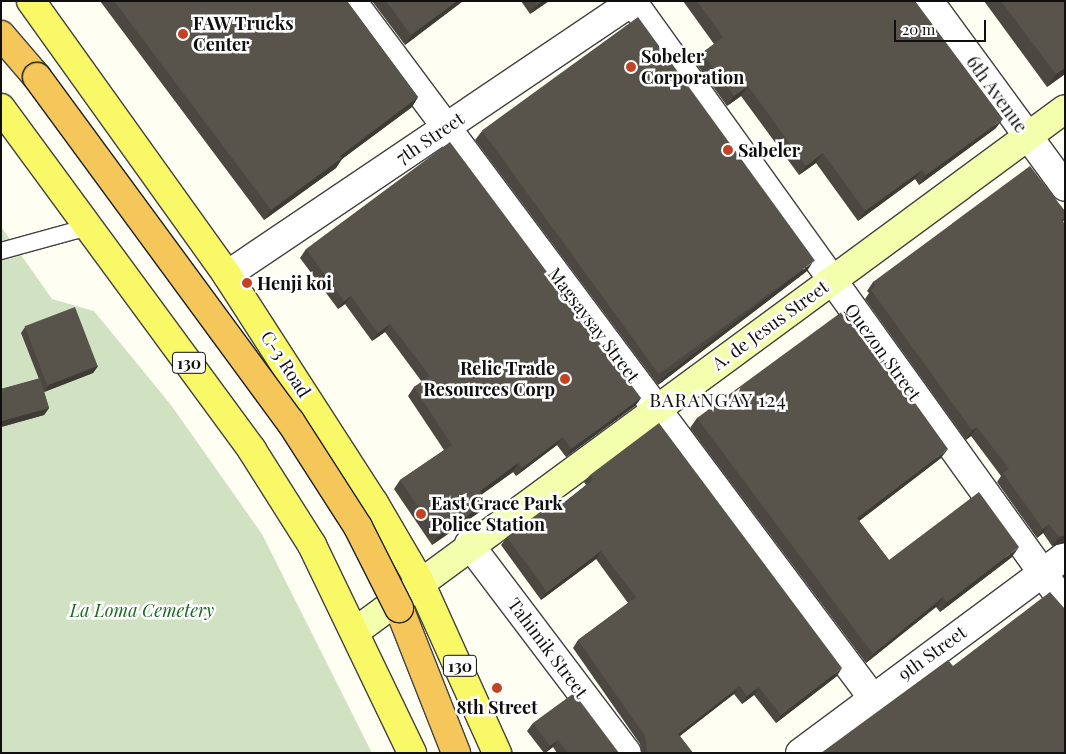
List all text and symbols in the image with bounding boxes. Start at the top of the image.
scale bar [896,10,988,42]
place label: FAW Trucks Center [193,13,294,56]
text: 20 m [902,19,935,39]
marker: FAW Trucks Center [177,28,189,40]
place label: Sobeler Corporation [641,46,744,88]
street label: 6th Avenue [962,51,1032,137]
marker: Sobeler Corporation [625,61,637,73]
street label: 7th Street [392,107,468,169]
place label: Sabeler [738,139,800,161]
marker: Sabeler [722,144,734,156]
street label: Magsaysay Street [544,263,644,387]
place label: Henji koi [257,272,332,294]
street label: A. de Jesus Street [708,276,832,374]
marker: Henji koi [241,277,253,289]
street label: Quezon Street [840,299,926,405]
street label: C-3 Road [257,327,315,401]
road number: 130 [172,349,206,376]
place label: Relic Trade Resources Corp [423,358,555,400]
marker: Relic Trade Resources Corp [559,373,571,385]
district label: BARANGAY 124 [647,389,789,411]
place label: East Grace Park Police Station [431,493,563,536]
marker: East Grace Park Police Station [415,508,427,520]
street label: Tahimik Street [503,594,593,702]
park label: La Loma Cemetery [70,599,214,621]
street label: 9th Street [894,621,970,685]
road number: 130 [442,652,478,679]
marker: 8th Street [491,682,503,694]
place label: 8th Street [456,696,538,718]

